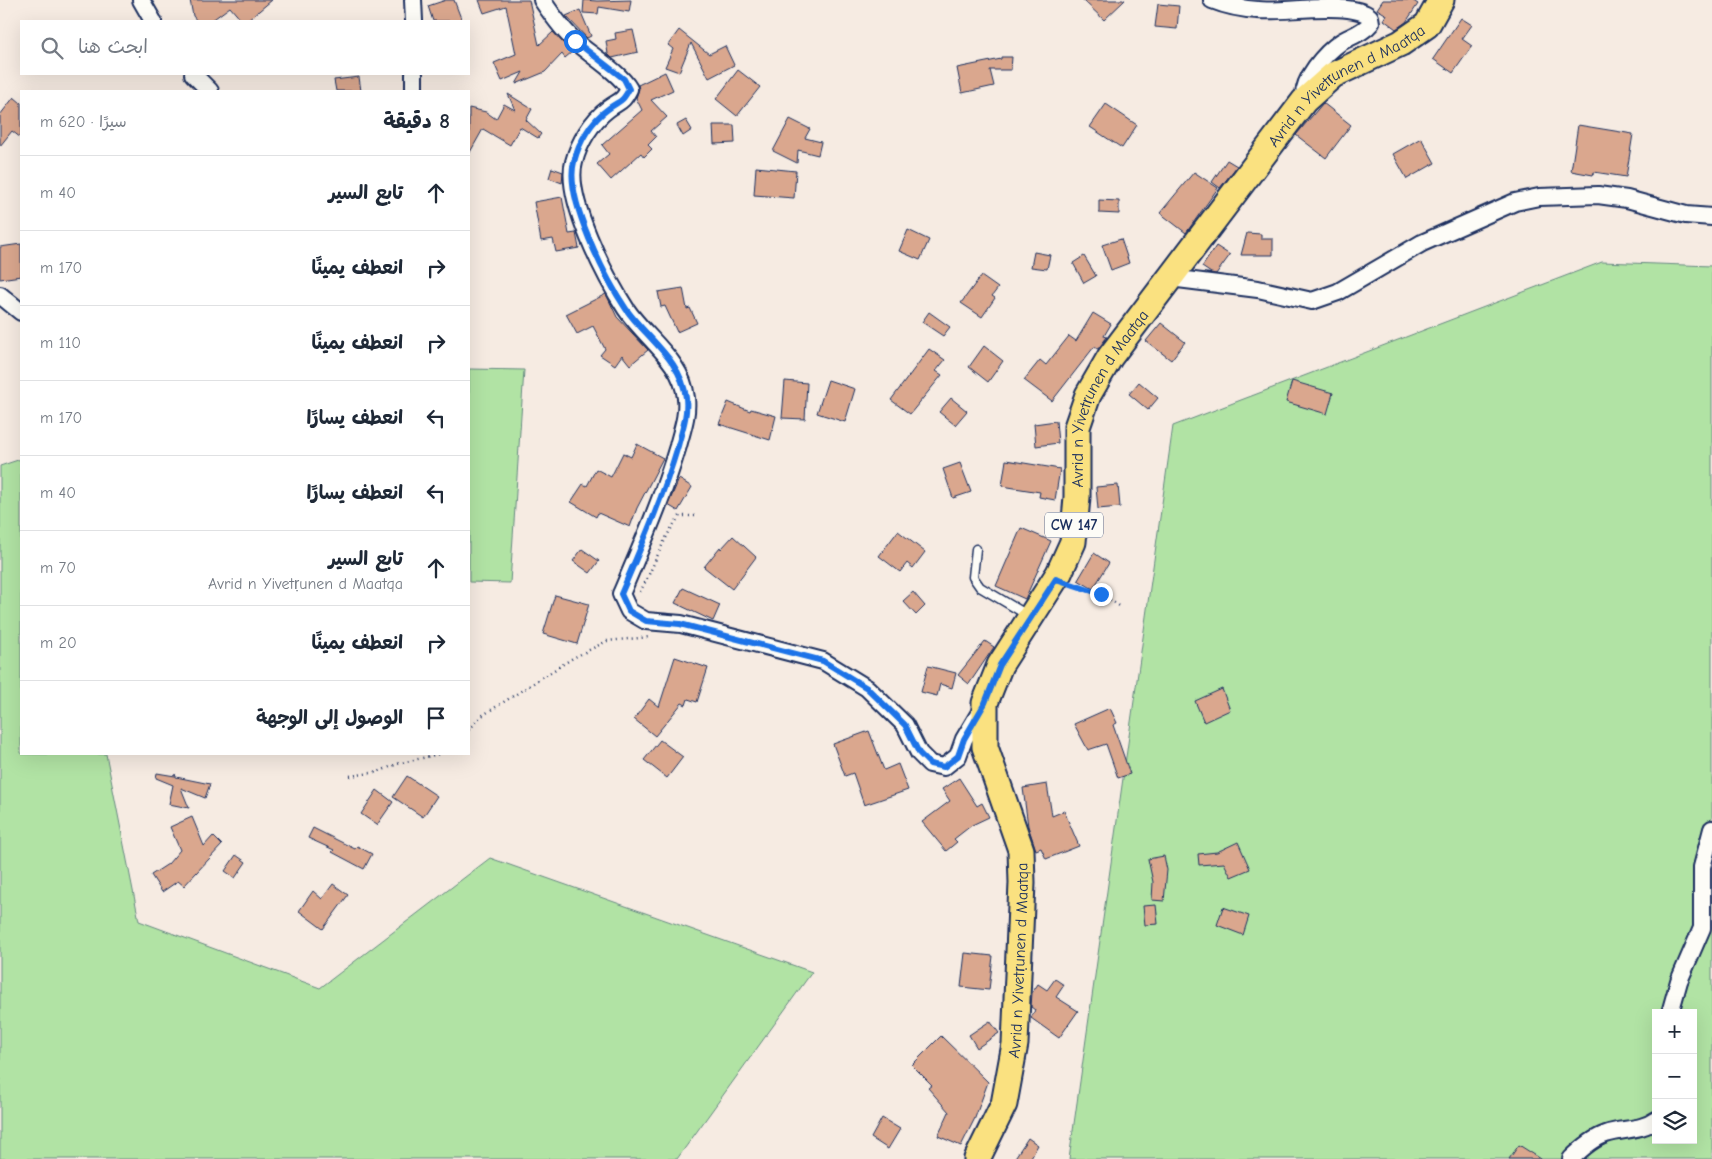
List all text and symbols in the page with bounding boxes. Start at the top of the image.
search box [20,20,470,75]
street label: Avrid n Yivetṛunen d Maatqa [1265,21,1429,150]
route start [564,30,587,53]
icon: search [38,34,66,62]
text: ابحث هنا [78,36,148,58]
text: 8 دقيقة [383,109,450,133]
text: سيرًا · 620 m [40,113,127,131]
icon: ahead [422,179,450,207]
text: تابع السير [329,182,403,204]
text: 40 m [40,184,76,202]
icon: right [422,254,450,282]
text: انعطف يمينًا [311,257,403,279]
text: 170 m [40,259,82,277]
street label: Avrid n Yivetṛunen d Maatqa [1069,307,1152,488]
icon: right [422,329,450,357]
text: انعطف يمينًا [311,332,403,354]
text: 110 m [40,334,81,352]
icon: left [422,404,450,432]
text: انعطف يسارًا [306,407,403,429]
text: 170 m [40,409,82,427]
icon: left [422,479,450,507]
text: انعطف يسارًا [306,482,403,504]
text: 40 m [40,484,76,502]
road number: CW 147 [1045,512,1103,538]
text: تابع السير [329,548,403,570]
icon: ahead [422,554,450,582]
text: 70 m [40,559,76,577]
text: Avrid n Yivetṛunen d Maatqa [208,575,403,593]
route end [1090,583,1113,606]
icon: right [422,629,450,657]
text: انعطف يمينًا [311,632,403,654]
text: 20 m [40,634,77,652]
icon: arrive [422,704,450,732]
text: الوصول إلى الوجهة [256,707,403,729]
street label: Avrid n Yivetṛunen d Maatqa [1005,862,1032,1060]
map controls [1652,1009,1697,1144]
button: + [1652,1009,1697,1054]
button: − [1652,1054,1697,1099]
button: layers [1652,1099,1697,1144]

